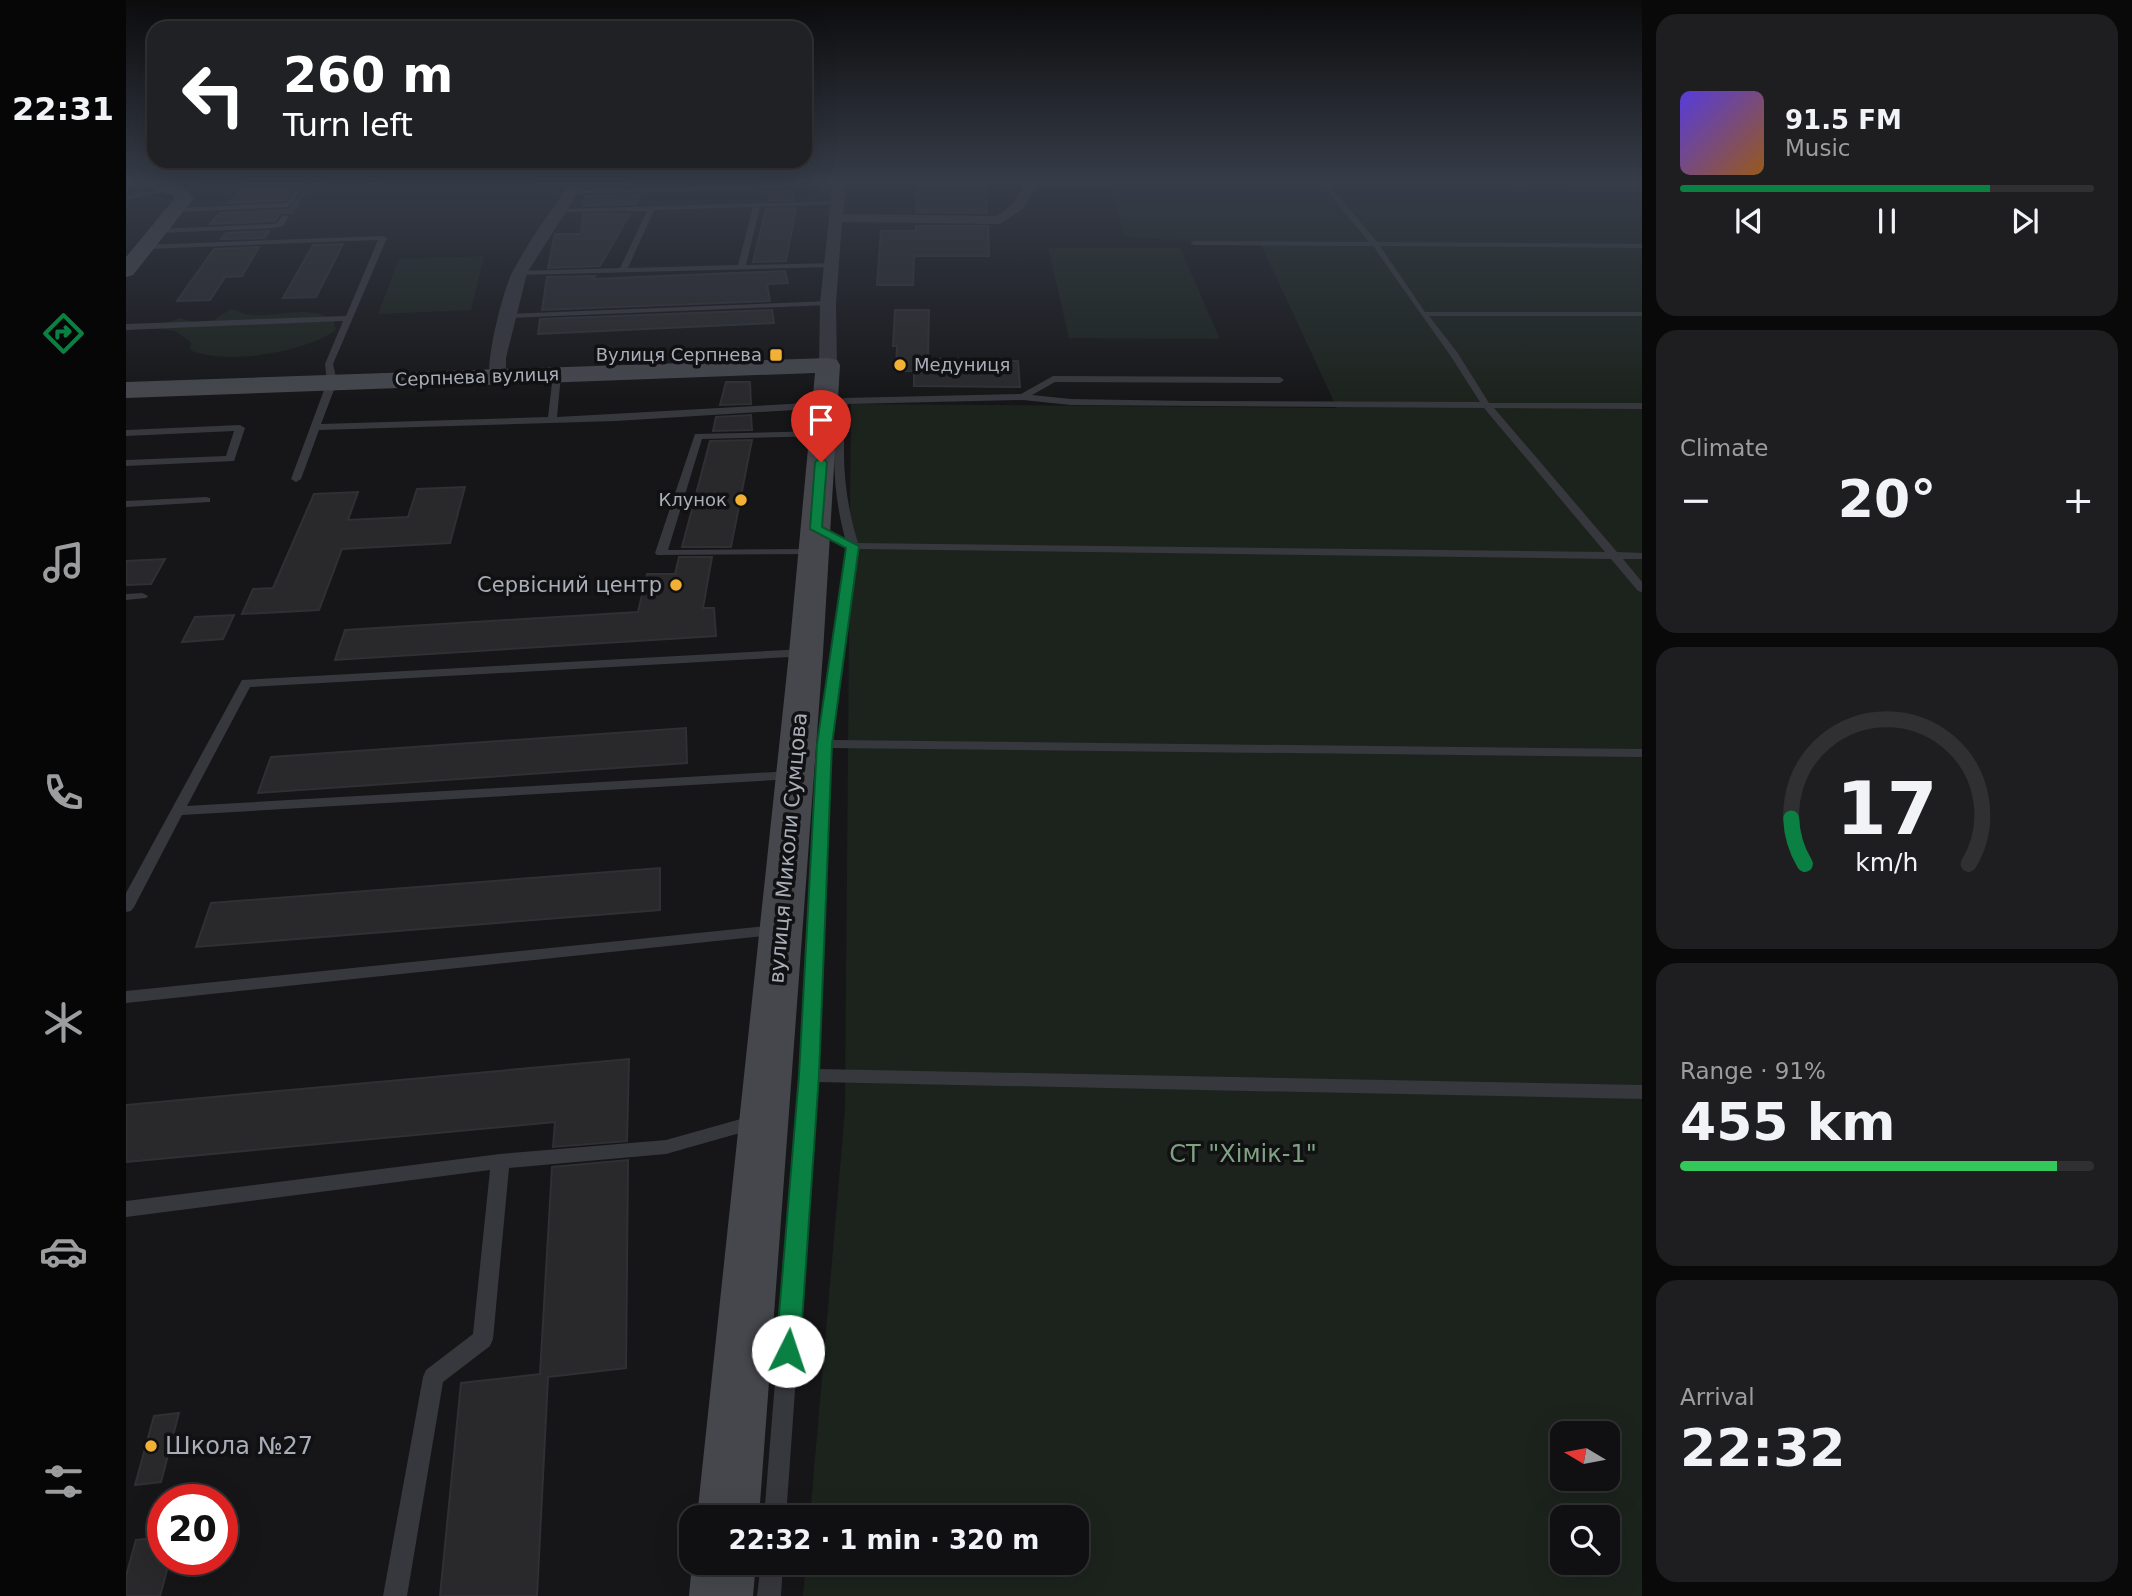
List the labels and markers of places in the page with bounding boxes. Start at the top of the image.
place label: Вулиця Серпнева [596,344,762,365]
marker: Вулиця Серпнева [768,347,784,363]
place label: Медуниця [914,354,1010,375]
marker: Медуниця [892,357,908,373]
pin [791,390,851,462]
place label: Клунок [658,489,727,510]
marker: Клунок [733,492,749,508]
place label: Сервісний центр [477,573,662,597]
marker: Сервісний центр [668,577,684,593]
place label: Школа №27 [165,1432,313,1460]
marker: Школа №27 [143,1438,159,1454]

